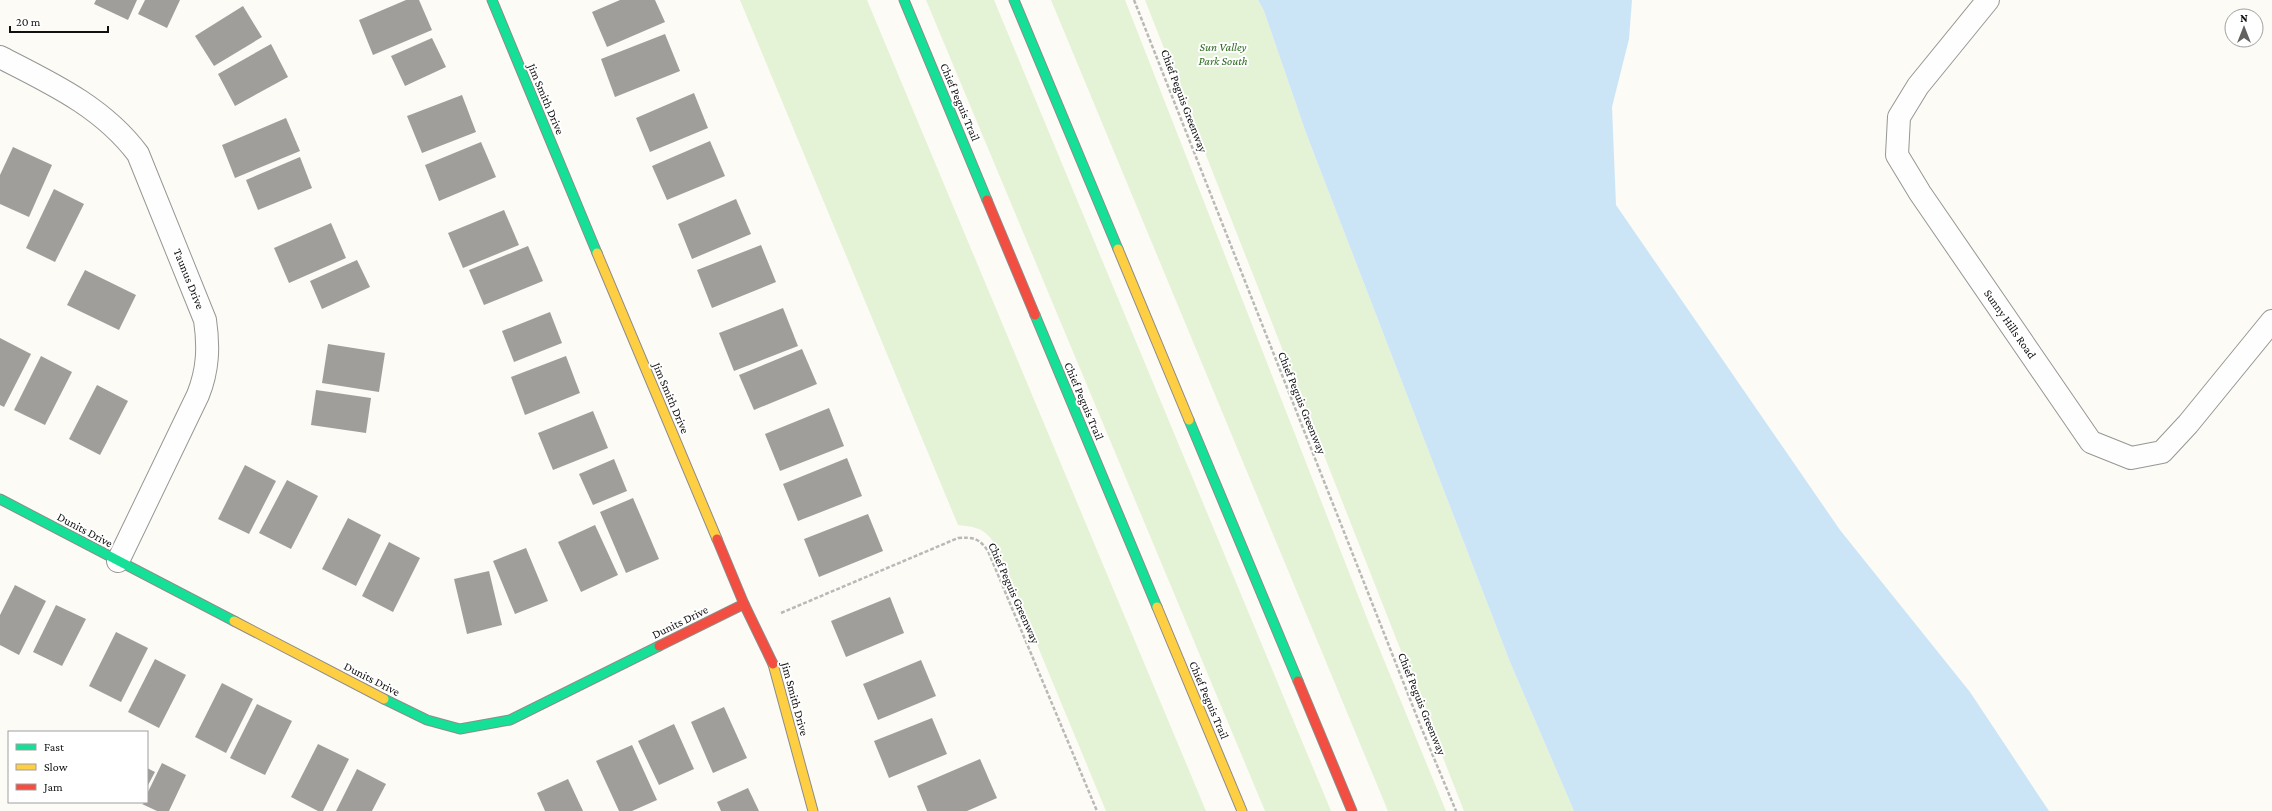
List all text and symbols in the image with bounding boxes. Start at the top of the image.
scale bar [10,8,108,34]
north arrow [2224,8,2264,48]
text: N [2240,12,2248,24]
text: 20 m [16,15,41,29]
park label: Sun Valley Park South [1198,40,1248,68]
street label: Chief Peguis Greenway [1158,47,1210,155]
street label: Jim Smith Drive [524,60,567,137]
street label: Chief Peguis Trail [937,61,983,143]
street label: Taunus Drive [171,247,207,311]
street label: Sunny Hills Road [1981,287,2039,362]
street label: Chief Peguis Greenway [1275,350,1329,457]
street label: Jim Smith Drive [649,359,692,436]
street label: Chief Peguis Trail [1061,360,1107,442]
street label: Dunits Drive [55,510,115,550]
street label: Chief Peguis Greenway [985,540,1043,646]
street label: Dunits Drive [650,602,710,642]
street label: Chief Peguis Greenway [1395,651,1449,758]
street label: Dunits Drive [342,659,402,699]
street label: Chief Peguis Trail [1186,659,1232,741]
street label: Jim Smith Drive [778,660,812,737]
legend [8,731,148,803]
text: Fast [44,740,65,754]
text: Slow [44,760,68,774]
text: Jam [43,780,63,794]

